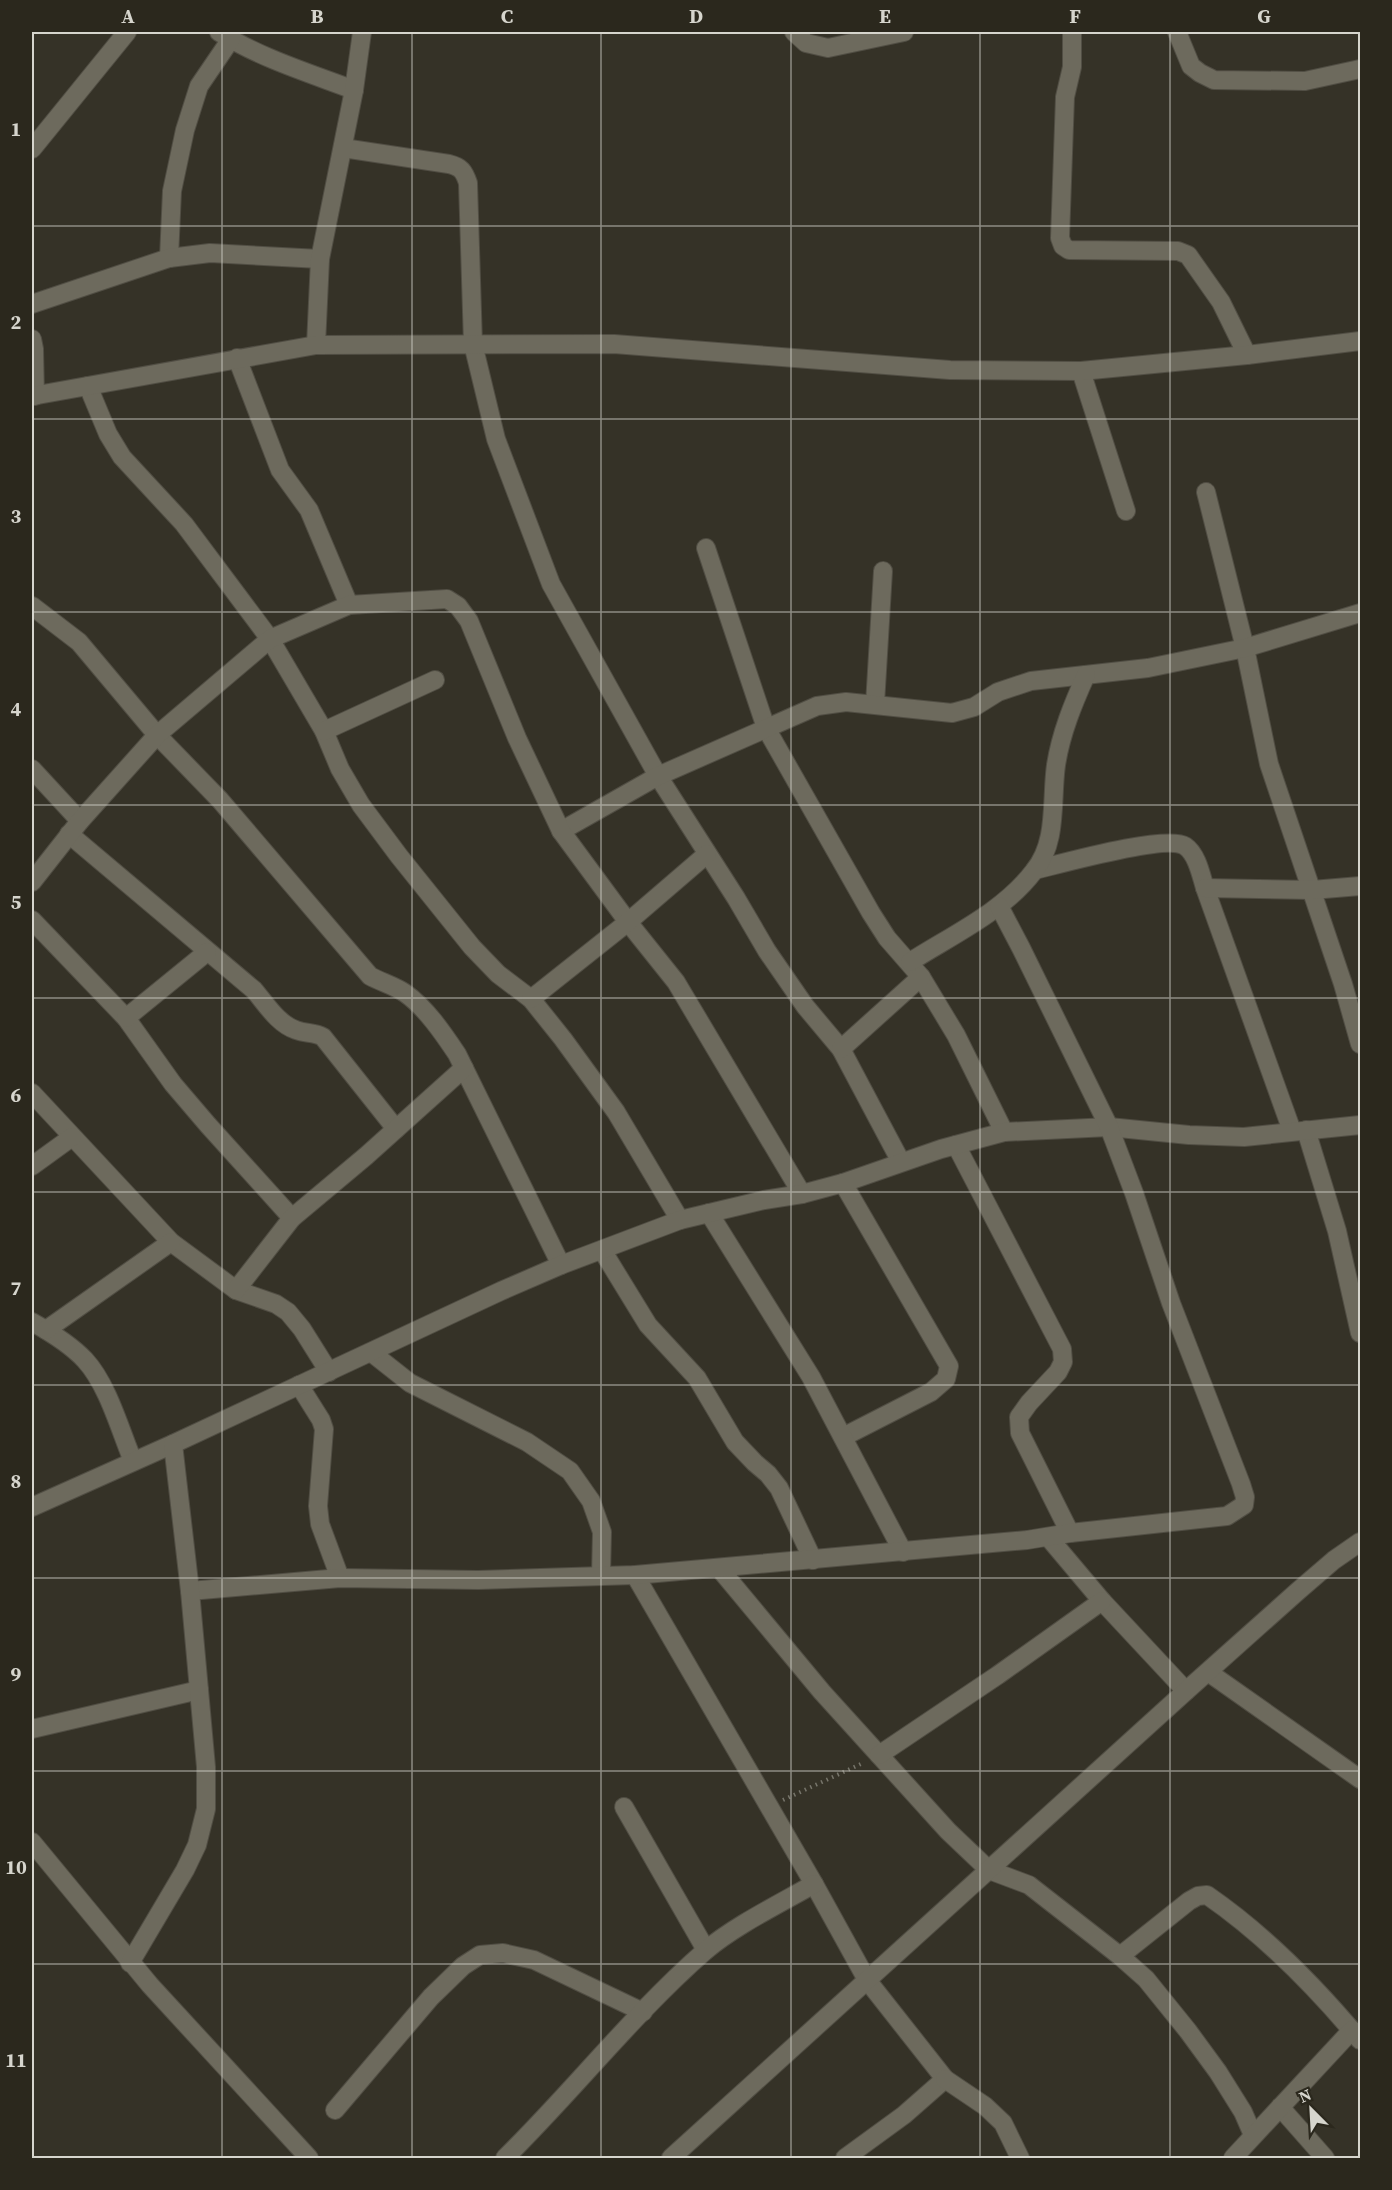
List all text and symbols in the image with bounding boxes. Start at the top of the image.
text: A [121,2,135,30]
text: B [310,2,324,30]
text: C [501,2,513,30]
text: D [689,2,703,30]
text: E [879,2,891,30]
text: F [1069,2,1081,30]
text: G [1257,2,1271,30]
text: 1 [11,115,21,143]
text: 2 [11,308,22,336]
text: 3 [11,502,22,530]
text: 4 [11,695,22,723]
text: 5 [11,888,22,916]
text: 6 [11,1081,22,1109]
text: 7 [11,1274,22,1302]
text: 8 [11,1467,21,1495]
text: 9 [11,1660,22,1688]
text: 10 [5,1853,27,1881]
text: 11 [5,2046,27,2074]
north arrow [1281,2079,1341,2139]
text: N [1295,2083,1315,2108]

